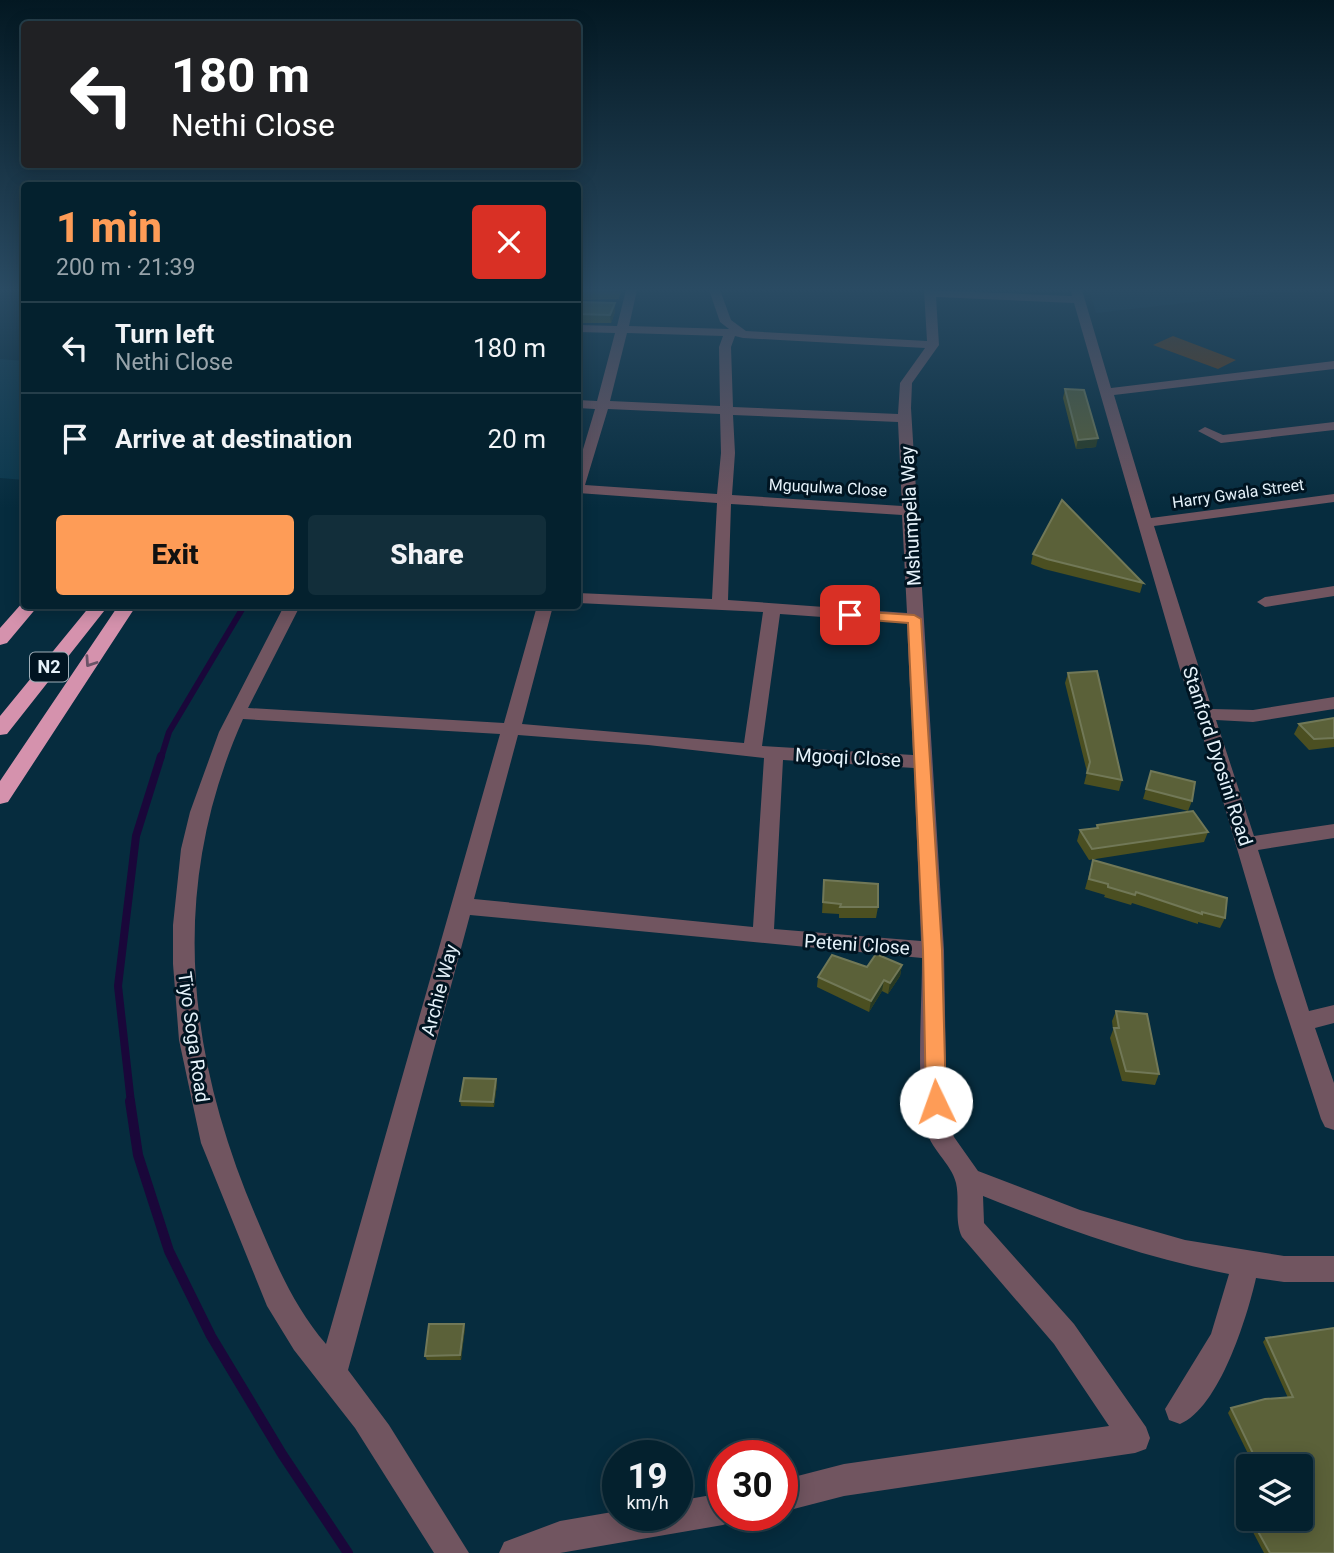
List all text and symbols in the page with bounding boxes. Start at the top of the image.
text: 180 m [171,47,310,104]
icon: left [56,49,147,140]
text: Nethi Close [171,106,335,144]
text: 1 min [56,203,162,252]
button: close [472,205,546,279]
text: 200 m · 21:39 [56,254,195,281]
text: Turn left [115,319,214,349]
icon: left [56,329,94,367]
text: 180 m [473,333,546,363]
text: Nethi Close [115,349,233,376]
icon: arrive [56,420,94,458]
text: Arrive at destination [115,424,352,454]
text: 20 m [488,424,546,454]
street label: Mshumpela Way [895,445,926,587]
street label: Mguqulwa Close [768,475,888,500]
street label: Harry Gwala Street [1171,475,1305,512]
button: Exit [56,515,294,595]
button: Share [308,515,546,595]
pin [820,585,880,645]
icon: arrive [831,596,869,634]
road number: N2 [30,652,68,682]
one-way arrow [85,655,98,668]
street label: Stanford Dyosini Road [1178,663,1257,849]
street label: Mgoqi Close [794,743,901,772]
street label: Peteni Close [803,929,911,960]
street label: Archie Way [416,942,463,1039]
street label: Tiyo Soga Road [173,970,214,1104]
position arrow [899,1065,973,1139]
speed limit sign: 30 [707,1440,798,1531]
map controls [1236,1454,1313,1531]
button: layers [1236,1454,1313,1531]
text: 19 [627,1456,668,1497]
text: km/h [626,1492,669,1513]

